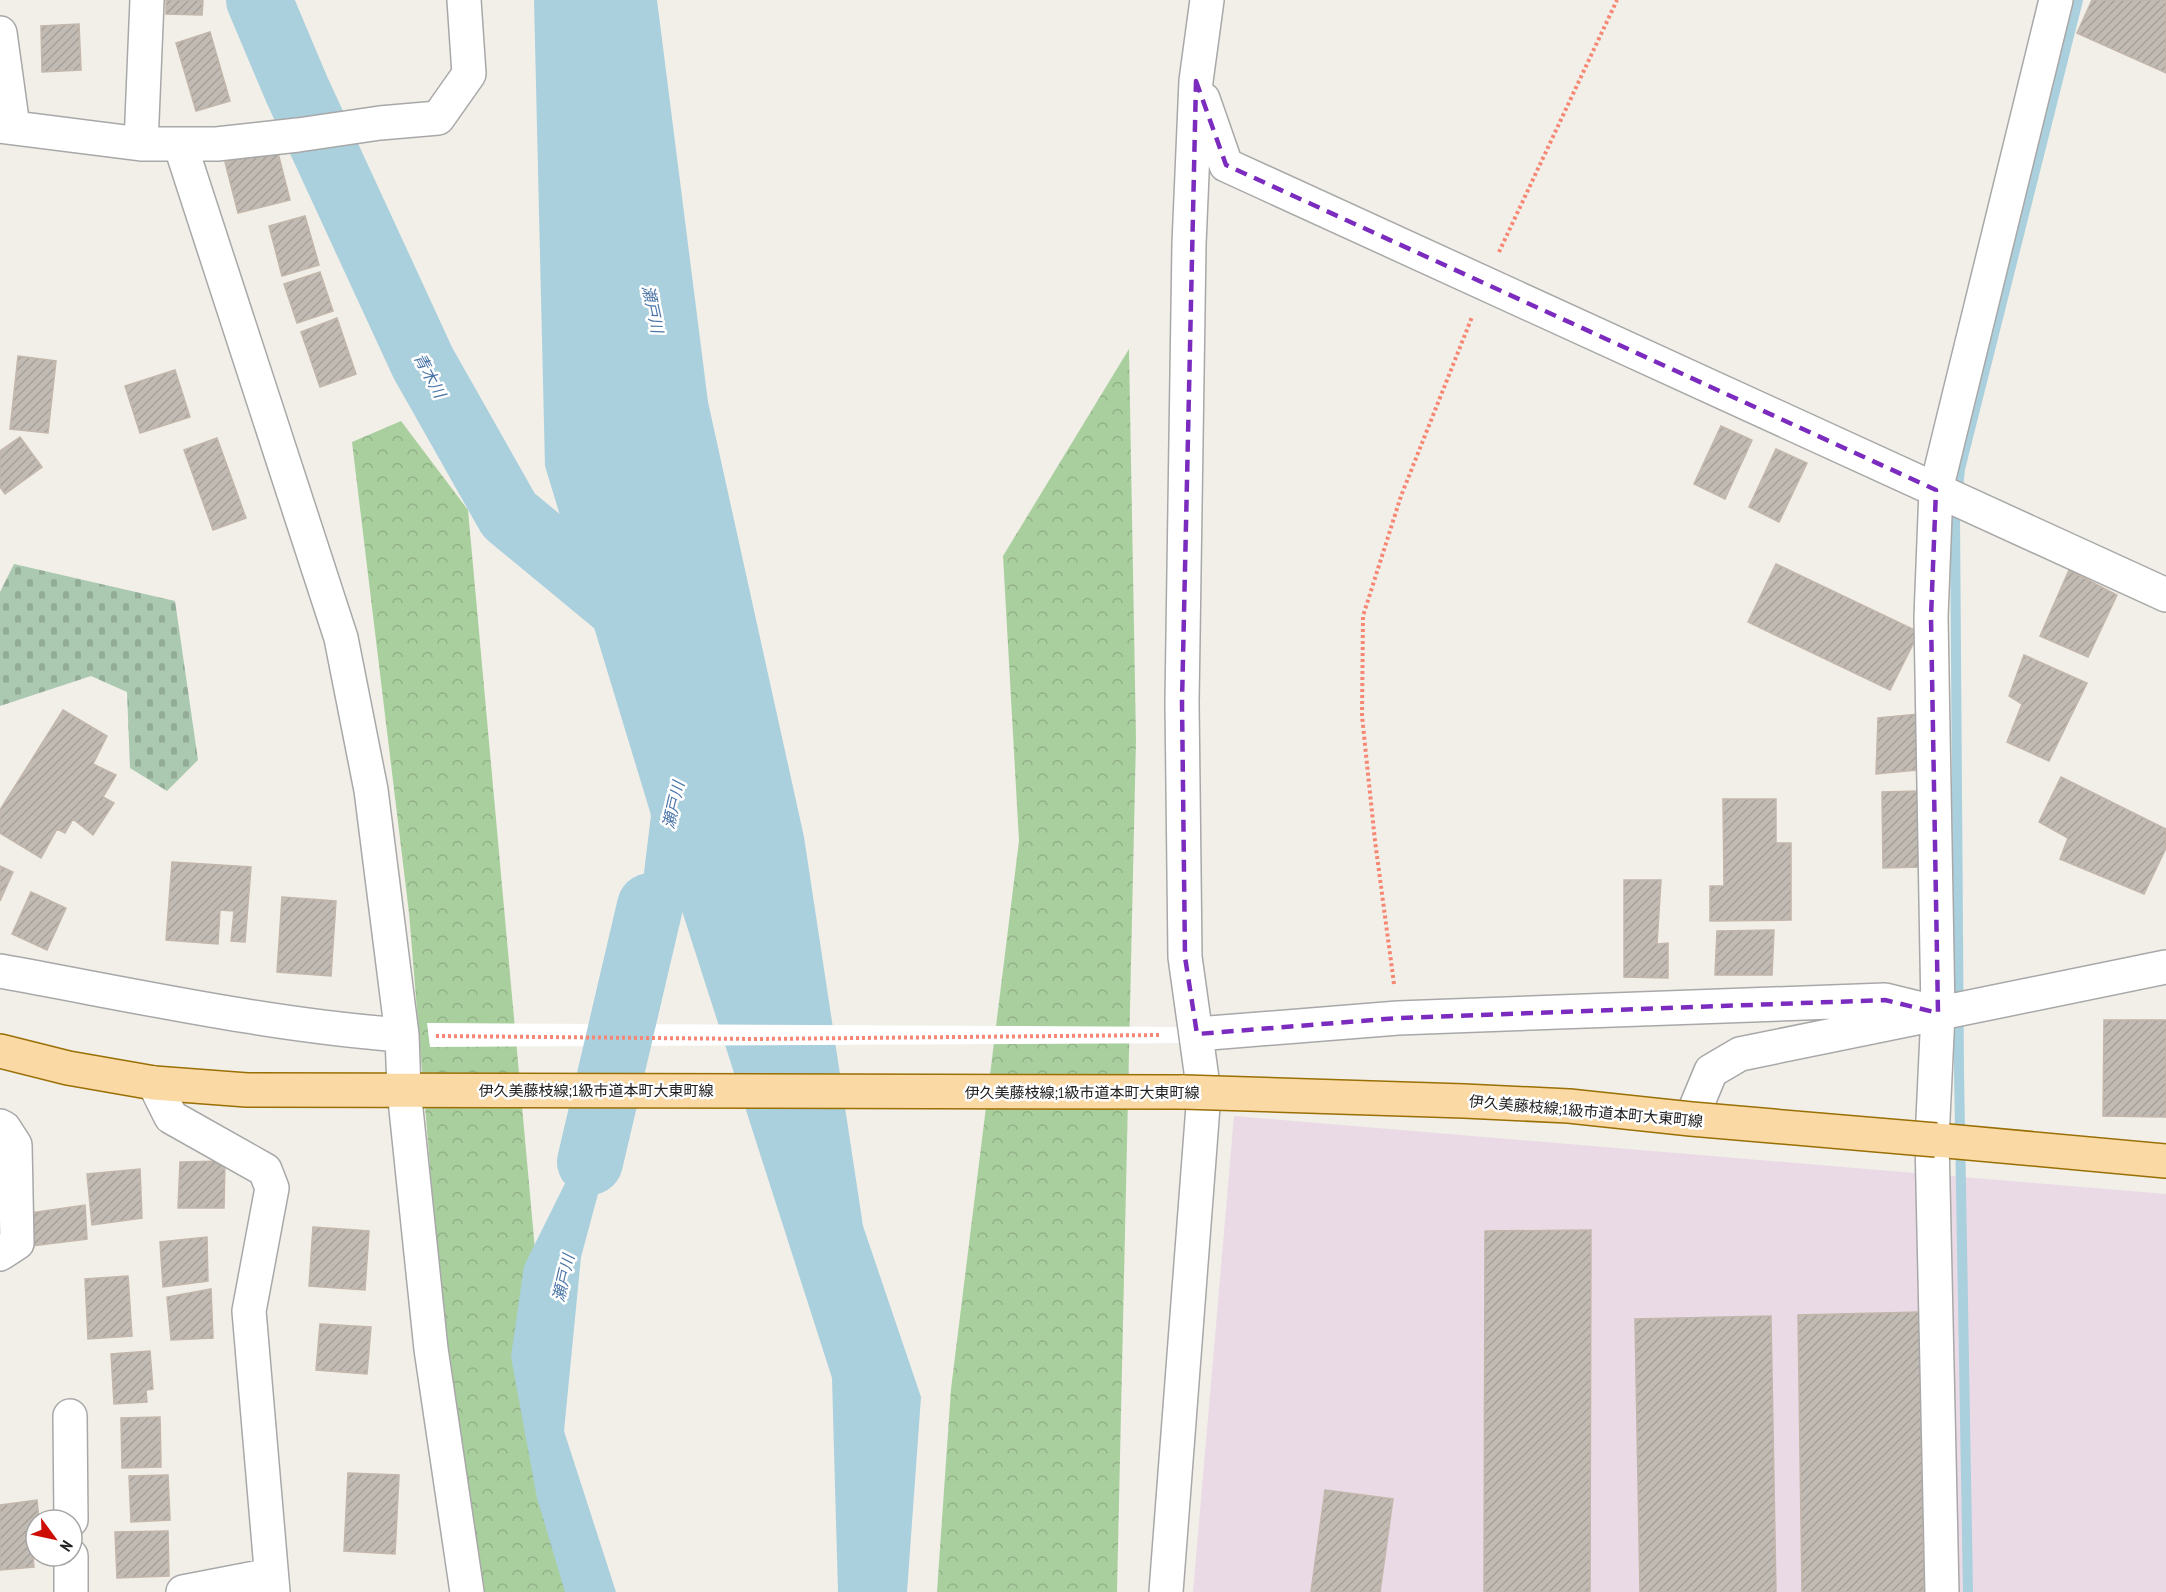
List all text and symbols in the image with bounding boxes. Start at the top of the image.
water label: 瀬戸川 [638,283,668,337]
water label: 青木川 [410,349,451,403]
water label: 瀬戸川 [658,777,689,831]
street label: 伊久美藤枝線;1級市道本町大東町線 [479,1081,714,1100]
street label: 伊久美藤枝線;1級市道本町大東町線 [965,1083,1200,1102]
street label: 伊久美藤枝線;1級市道本町大東町線 [1468,1091,1704,1131]
water label: 瀬戸川 [548,1250,579,1304]
north arrow [24,1508,84,1568]
text: N [56,1537,77,1555]

